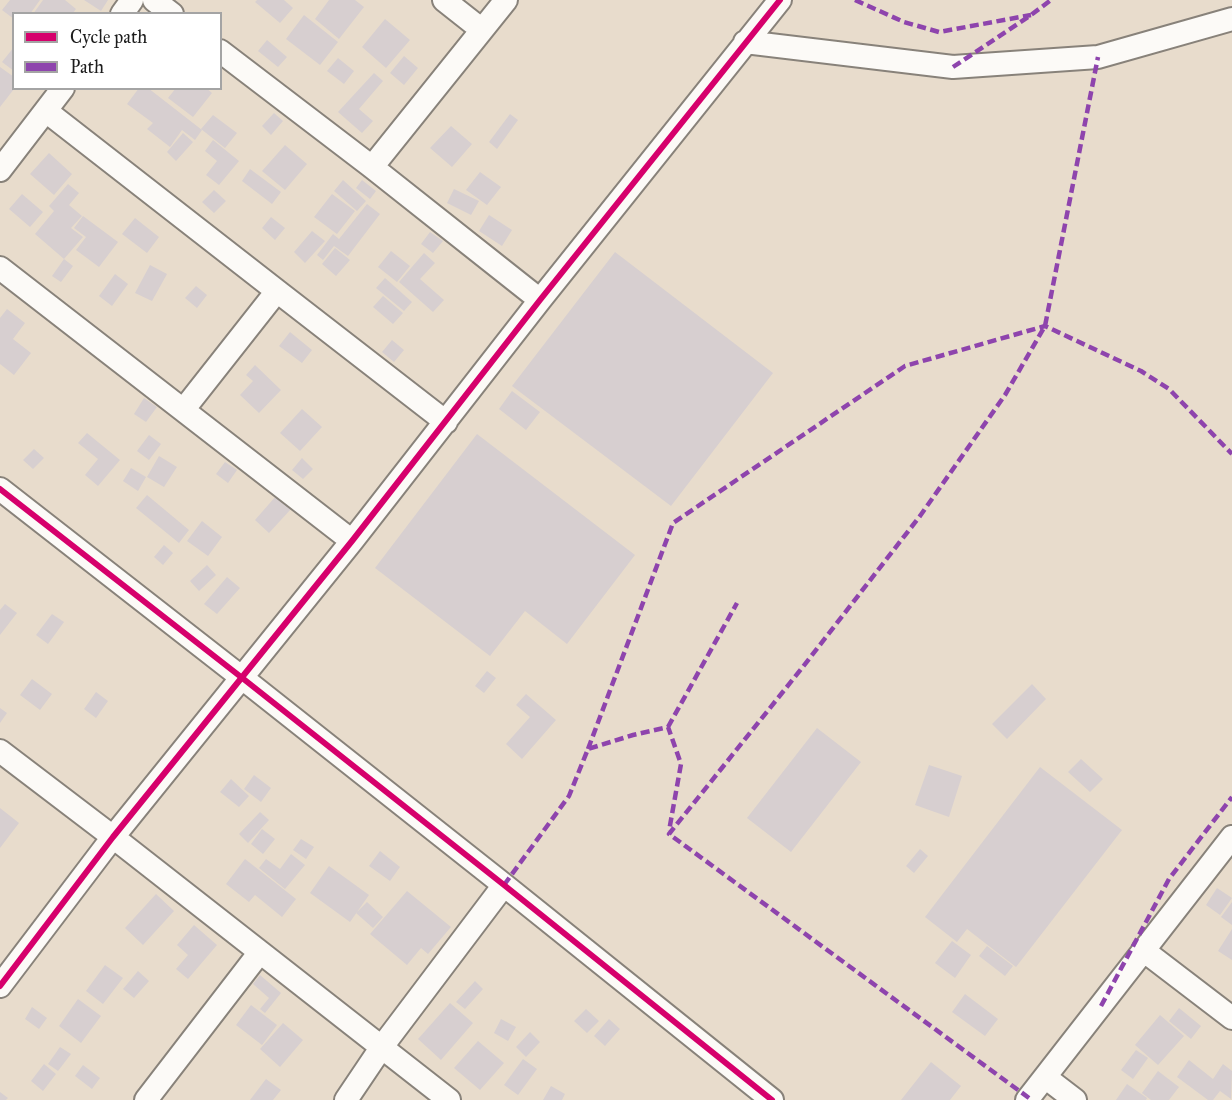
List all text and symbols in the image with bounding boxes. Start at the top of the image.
legend [12,12,222,90]
text: Cycle path [70,26,147,48]
text: Path [70,56,104,78]

